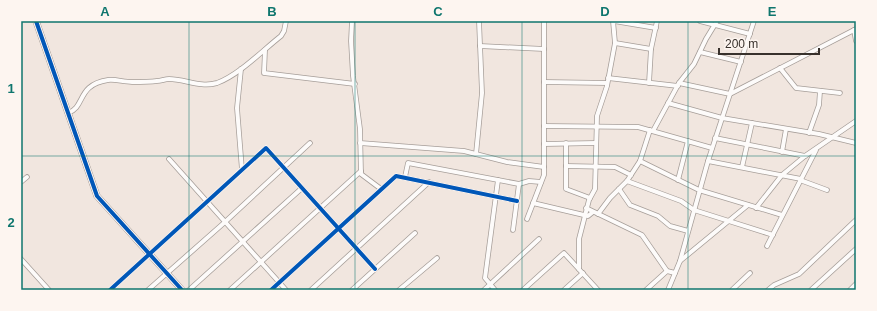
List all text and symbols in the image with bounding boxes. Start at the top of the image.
text: A [100,4,110,19]
text: B [267,4,277,19]
text: C [433,4,443,19]
text: D [600,4,610,19]
text: E [768,4,777,19]
scale bar [719,30,819,56]
text: 200 m [725,37,758,51]
text: 1 [7,81,15,96]
text: 2 [7,215,15,230]

